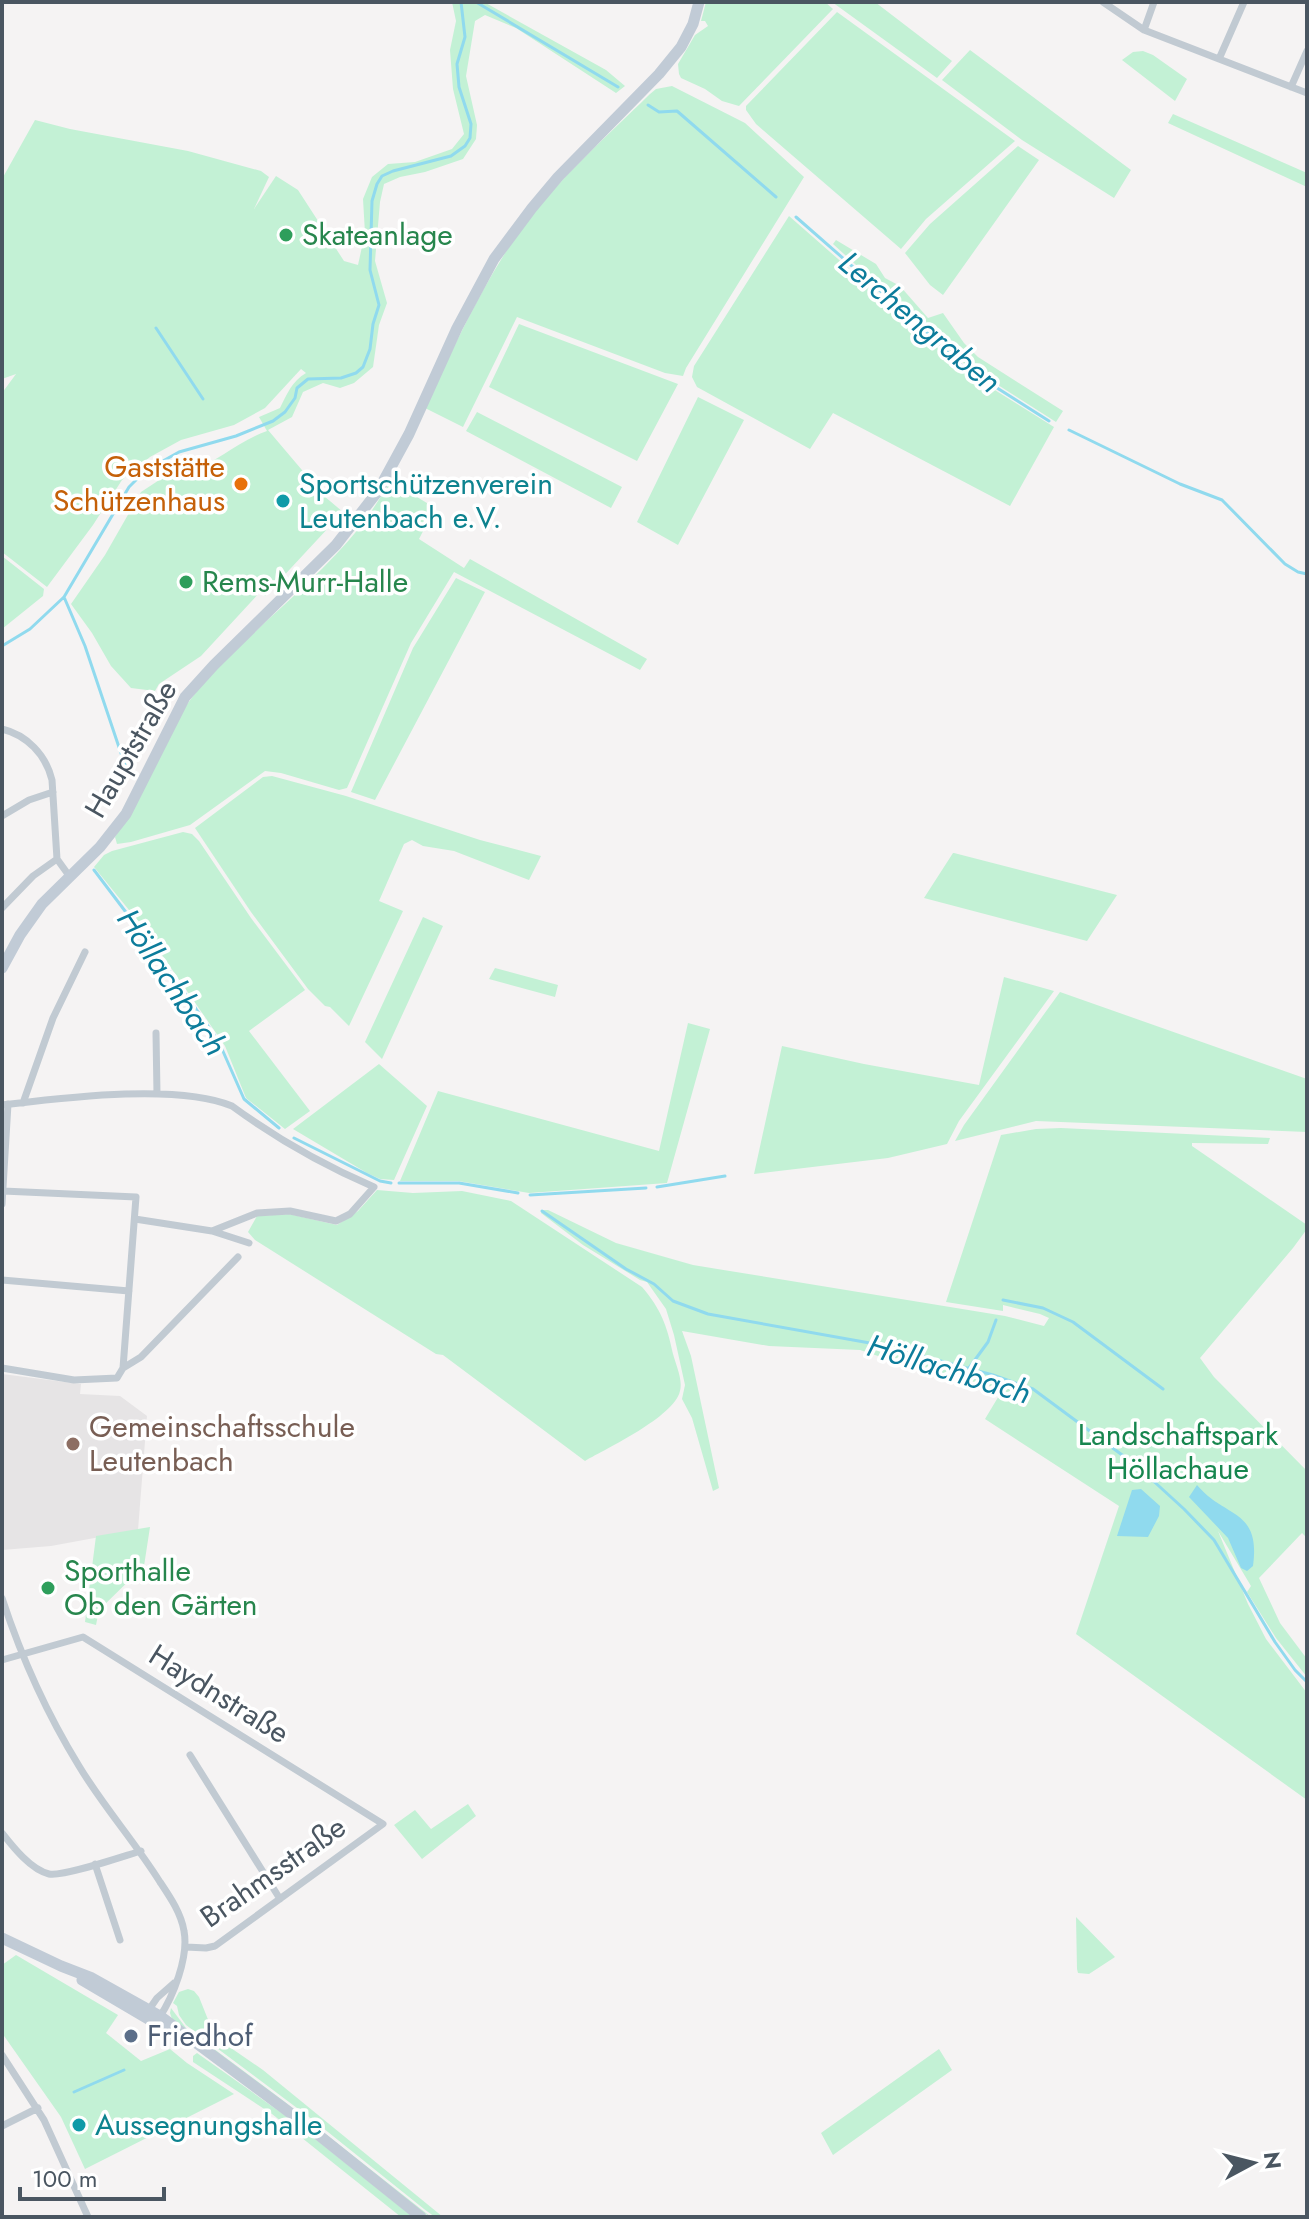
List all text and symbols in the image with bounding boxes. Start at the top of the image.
place label: Skateanlage [302,213,453,256]
marker: Skateanlage [277,226,295,244]
water label: Lerchengraben [829,240,1011,404]
place label: Gaststätte Schützenhaus [53,445,225,522]
place label: Sportschützenverein Leutenbach e.V. [299,462,553,539]
marker: Gaststätte Schützenhaus [232,475,250,493]
marker: Sportschützenverein Leutenbach e.V. [274,492,292,510]
place label: Rems-Murr-Halle [202,560,408,603]
marker: Rems-Murr-Halle [177,573,195,591]
street label: Hauptstraße [74,672,187,825]
water label: Höllachbach [106,899,238,1065]
water label: Höllachbach [862,1322,1036,1416]
place label: Gemeinschaftsschule Leutenbach [89,1405,355,1482]
park label: Landschaftspark Höllachaue [1078,1413,1279,1490]
marker: Gemeinschaftsschule Leutenbach [64,1435,82,1453]
place label: Sporthalle Ob den Gärten [64,1549,258,1626]
marker: Sporthalle Ob den Gärten [39,1579,57,1597]
street label: Haydnstraße [141,1633,298,1754]
street label: Brahmsstraße [191,1805,354,1938]
place label: Friedhof [147,2014,254,2057]
marker: Friedhof [122,2027,140,2045]
place label: Aussegnungshalle [95,2103,323,2146]
marker: Aussegnungshalle [70,2116,88,2134]
north arrow [1213,2123,1293,2203]
text: N [1256,2150,1290,2171]
scale bar [20,2151,164,2201]
text: 100 m [32,2161,98,2196]

